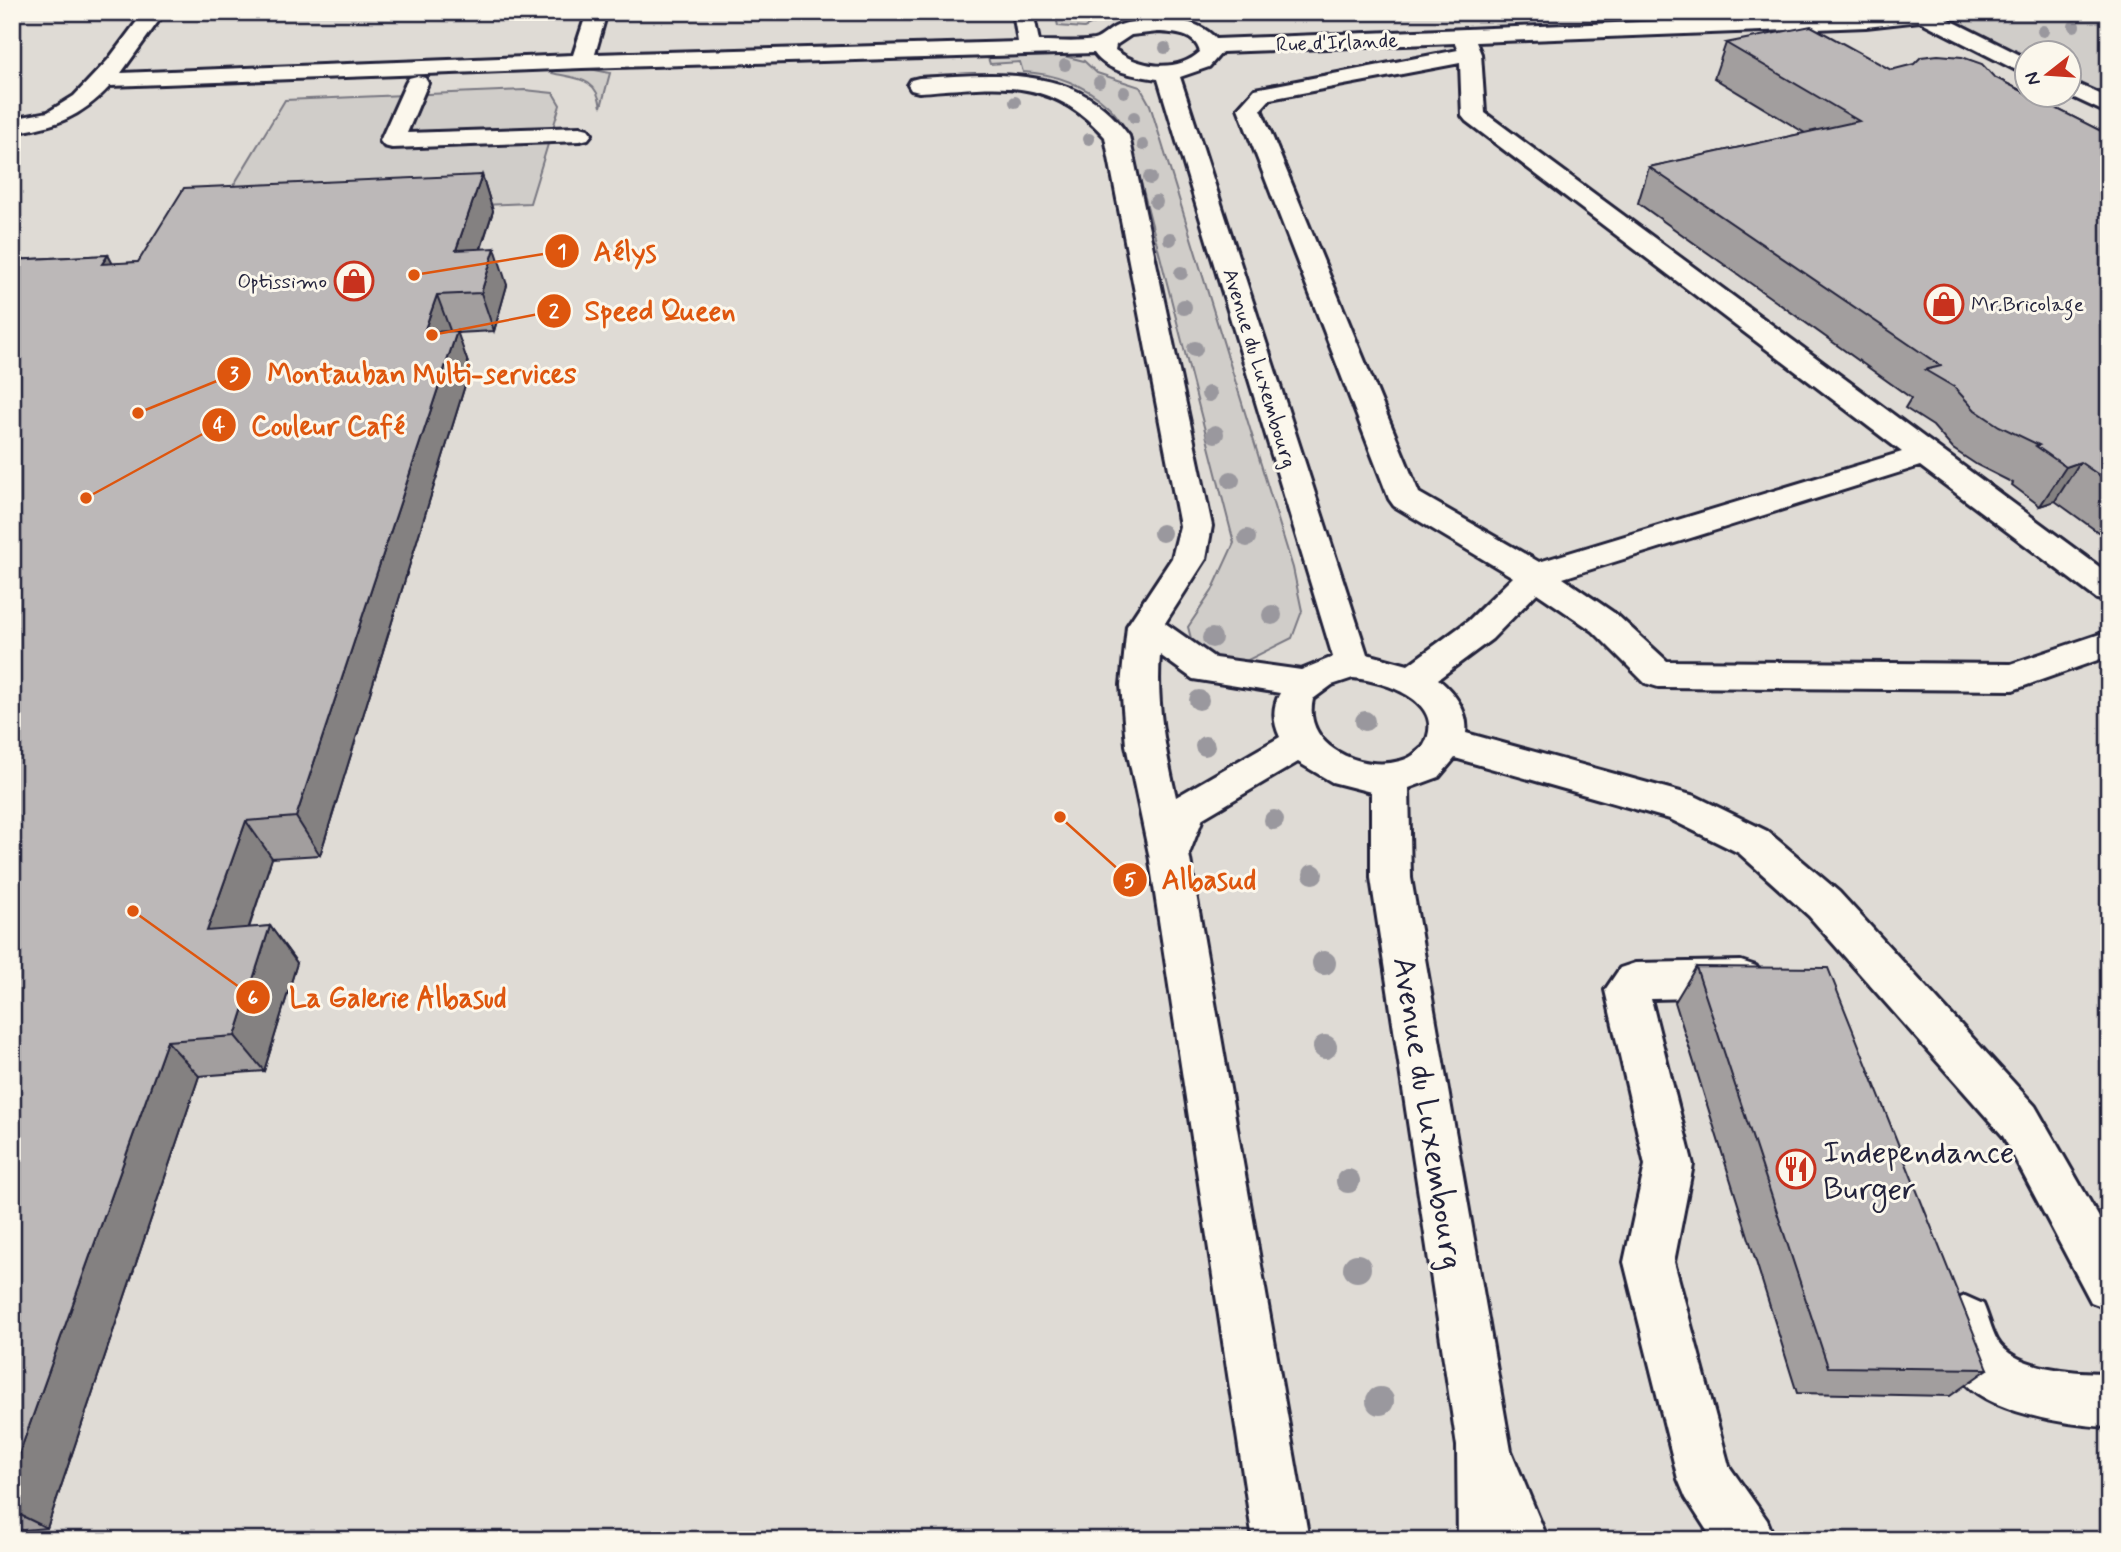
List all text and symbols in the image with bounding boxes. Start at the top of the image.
street label: Rue d'Irlande [1275,27,1399,59]
north arrow [2012,38,2082,108]
text: N [2019,69,2047,88]
callout: Aélys [544,227,670,276]
text: Aélys [593,235,657,272]
text: 1 [557,238,567,266]
shop icon: Optissimo [333,260,375,302]
street label: Avenue du Luxembourg [1215,265,1303,471]
place label: Optissimo [237,268,327,296]
shop icon: Mr.Bricolage [1923,283,1965,325]
callout: Speed Queen [536,286,749,335]
place label: Mr.Bricolage [1971,291,2084,321]
text: Speed Queen [584,294,736,331]
text: 2 [549,298,560,326]
callout: Montauban Multi-services [216,349,593,398]
text: Montauban Multi-services [268,357,577,394]
text: 3 [229,361,239,389]
callout: Couleur Café [201,401,419,450]
text: Couleur Café [251,409,406,446]
text: 4 [213,412,226,440]
callout: Albasud [1113,855,1271,904]
text: Albasud [1162,863,1256,900]
text: 5 [1124,867,1137,895]
street label: Avenue du Luxembourg [1382,954,1472,1272]
callout: La Galerie Albasud [236,972,525,1021]
text: La Galerie Albasud [289,981,507,1018]
text: 6 [248,984,259,1012]
place label: Independance Burger [1823,1132,2015,1213]
restaurant icon: Independance Burger [1775,1148,1817,1190]

